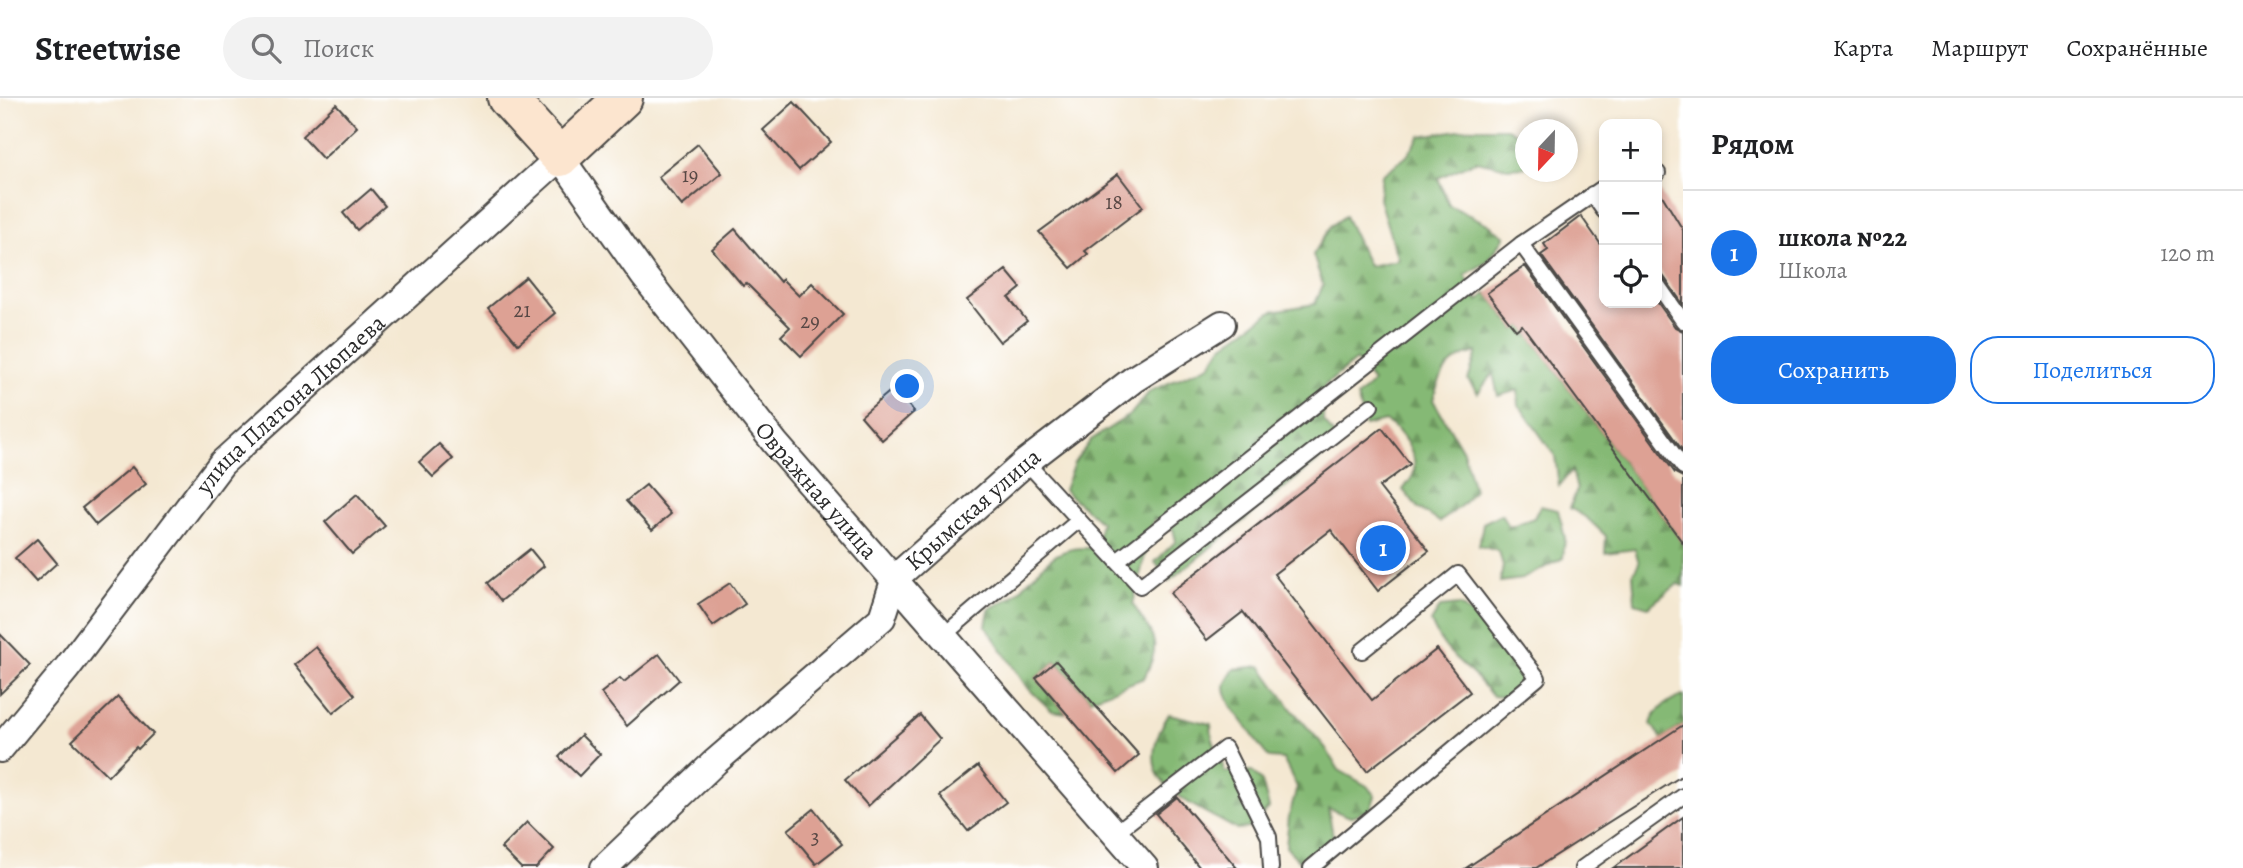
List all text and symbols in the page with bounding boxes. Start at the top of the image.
search box [223,17,713,80]
text: Streetwise [35,26,181,71]
icon: search [247,29,285,67]
text: Поиск [303,31,374,66]
text: Карта [1833,32,1893,64]
text: Маршрут [1931,32,2029,64]
text: Сохранённые [2067,32,2208,64]
north arrow [1515,119,1578,182]
map controls [1599,119,1662,308]
button: + [1599,119,1662,182]
text: Рядом [1711,124,1794,164]
house number: 19 [682,161,698,189]
button: − [1599,182,1662,245]
house number: 18 [1105,188,1123,216]
text: школа №22 [1778,220,1907,255]
text: 1 [1730,238,1738,269]
text: 120 m [2160,238,2215,269]
button: locate [1599,245,1662,308]
text: Школа [1778,255,1847,286]
house number: 21 [513,296,531,324]
street label: улица Платона Люпаева [187,307,392,501]
house number: 29 [800,307,820,335]
button: Сохранить [1711,336,1956,404]
button: Поделиться [1970,336,2215,404]
your location [890,369,924,403]
street label: Овражная улица [748,415,885,566]
street label: Крымская улица [898,441,1047,578]
pin: 1 [1360,522,1406,574]
house number: 3 [811,823,819,851]

